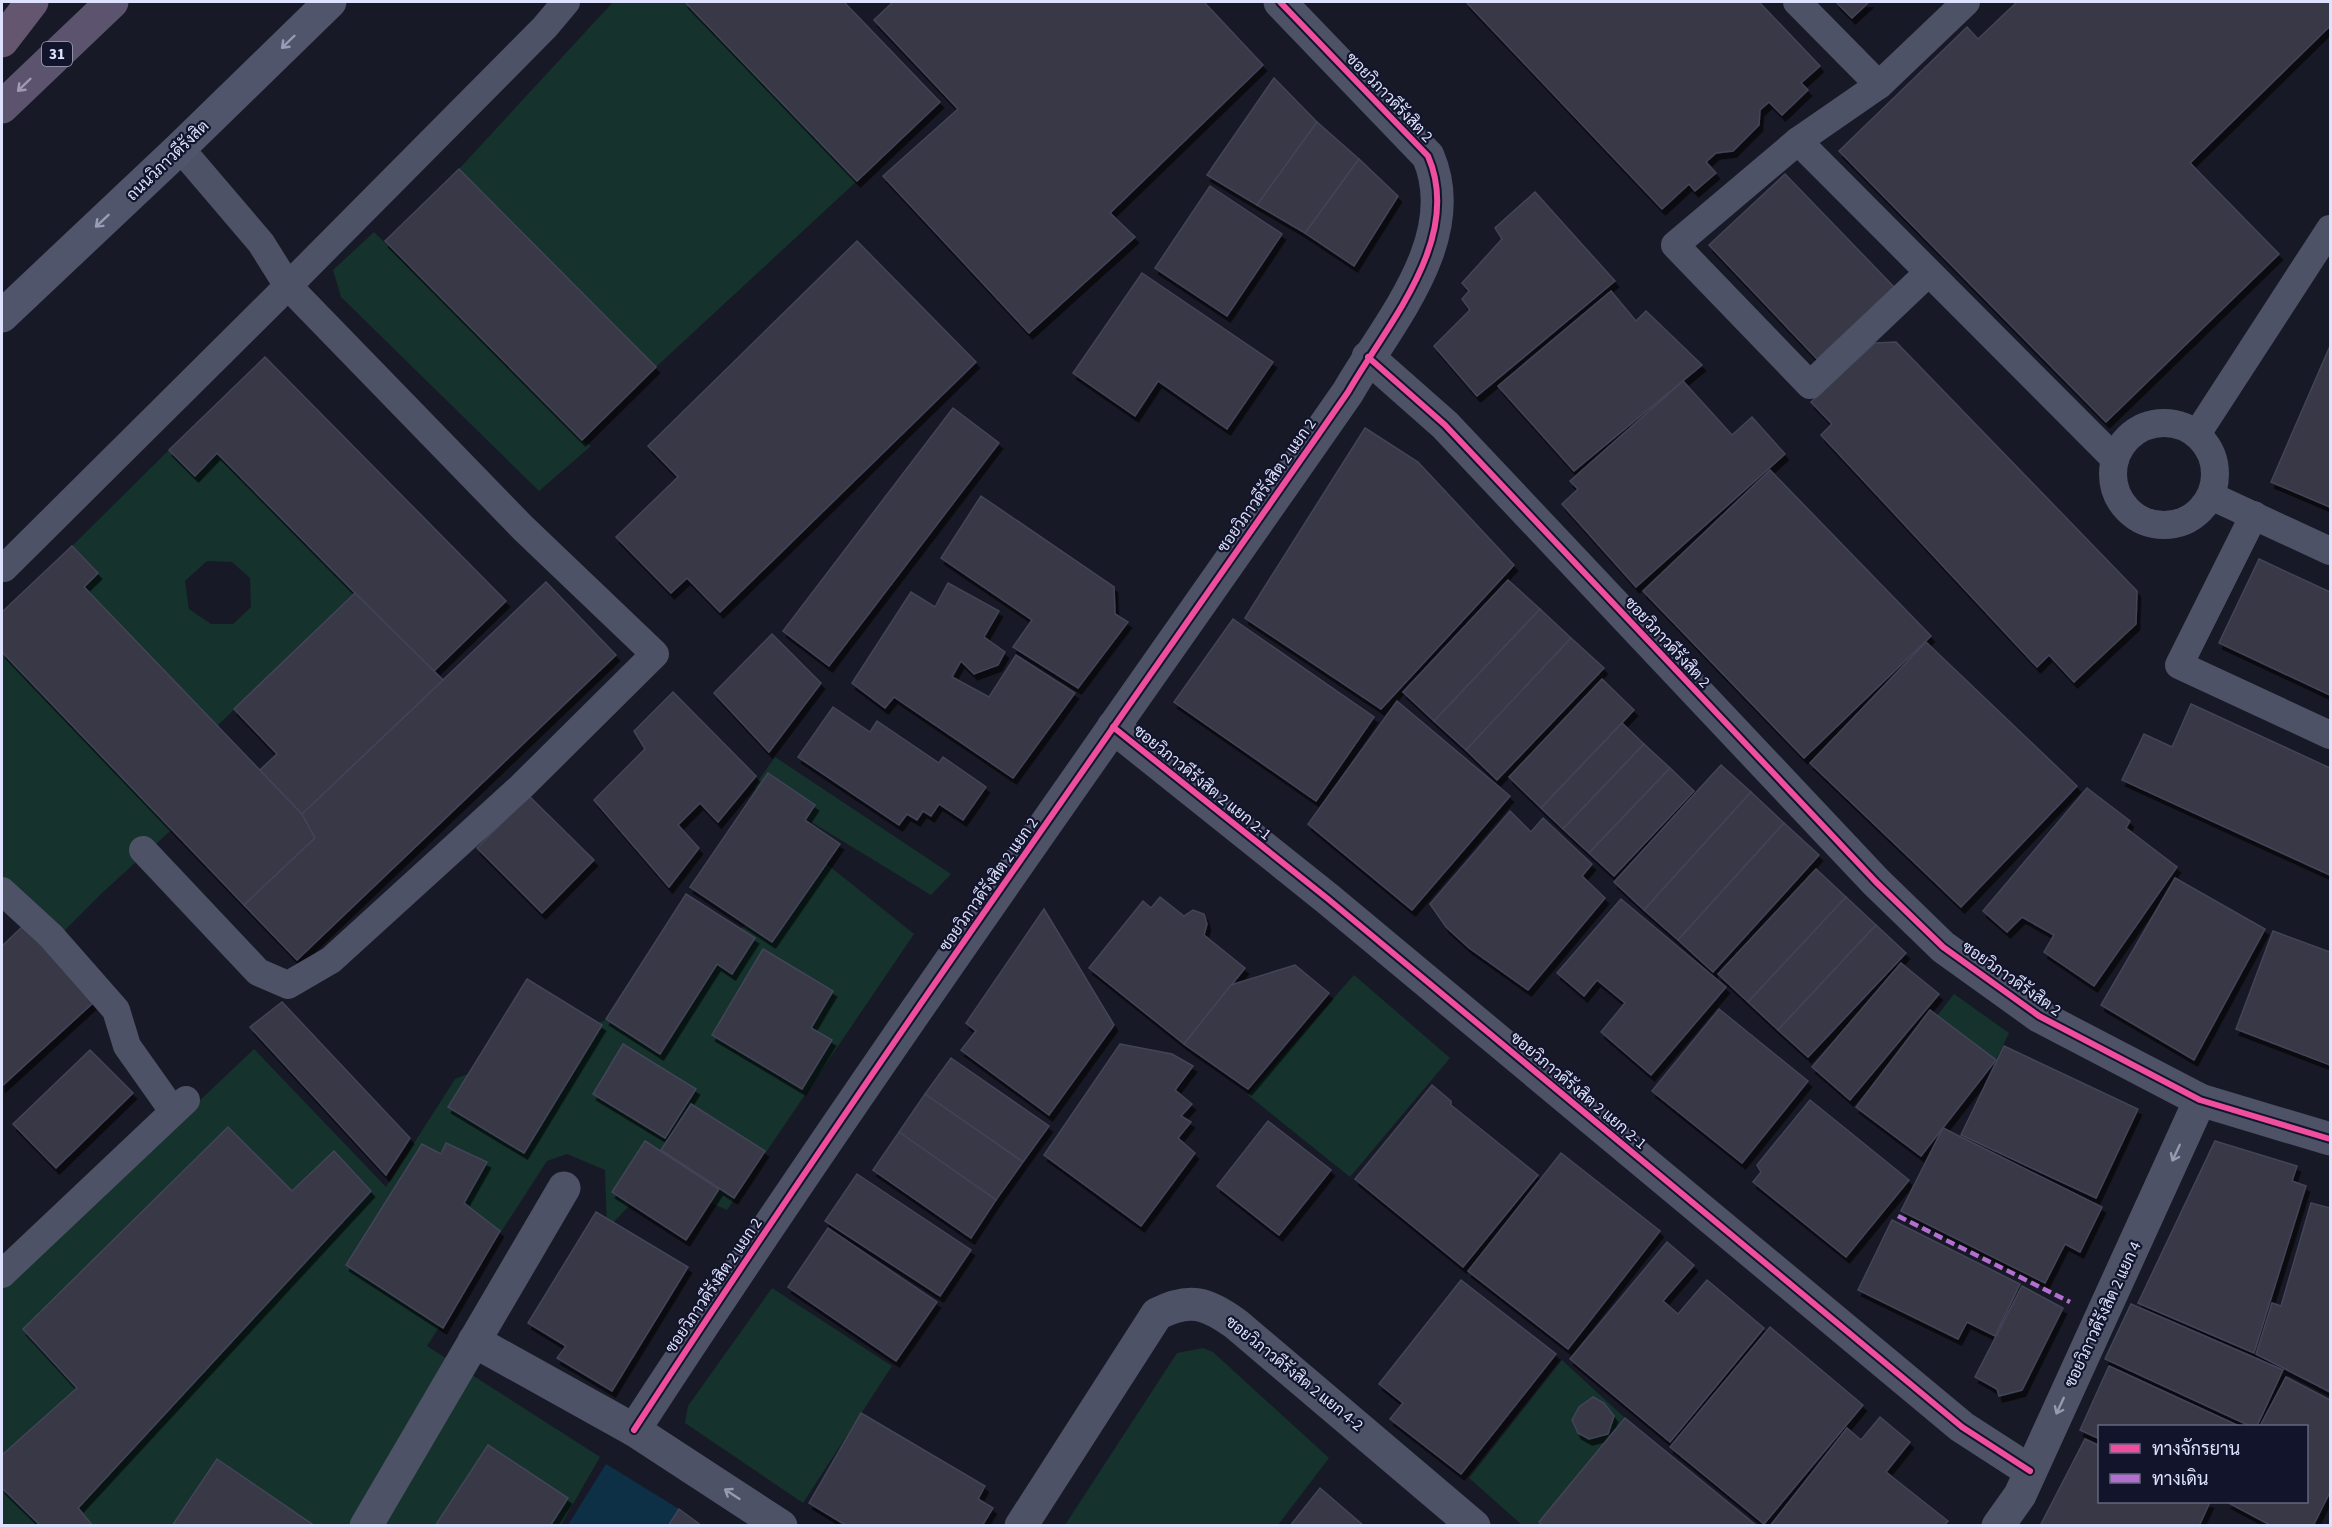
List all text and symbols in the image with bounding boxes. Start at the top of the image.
one-way arrow [280,35,295,50]
road number: 31 [42,42,72,66]
street label: ซอยวิภาวดีรังสิต 2 [1341,47,1439,147]
one-way arrow [17,78,32,93]
street label: ถนนวิภาวดีรังสิต [121,115,214,206]
one-way arrow [95,214,110,228]
street label: ซอยวิภาวดีรังสิต 2 แยก 2 [1211,414,1321,557]
street label: ซอยวิภาวดีรังสิต 2 [1619,592,1716,693]
street label: ซอยวิภาวดีรังสิต 2 แยก 2-1 [1129,719,1277,845]
street label: ซอยวิภาวดีรังสิต 2 แยก 2 [933,813,1043,956]
street label: ซอยวิภาวดีรังสิต 2 [1957,935,2066,1021]
street label: ซอยวิภาวดีรังสิต 2 แยก 2-1 [1505,1026,1652,1154]
one-way arrow [2170,1143,2181,1161]
street label: ซอยวิภาวดีรังสิต 2 แยก 2 [659,1213,767,1358]
street label: ซอยวิภาวดีรังสิต 2 แยก 4 [2058,1237,2146,1391]
street label: ซอยวิภาวดีรังสิต 2 แยก 4-2 [1221,1310,1369,1436]
one-way arrow [2053,1397,2065,1415]
legend [2098,1425,2308,1503]
text: ทางจักรยาน [2152,1437,2240,1462]
text: ทางเดิน [2152,1467,2208,1492]
one-way arrow [724,1487,741,1499]

